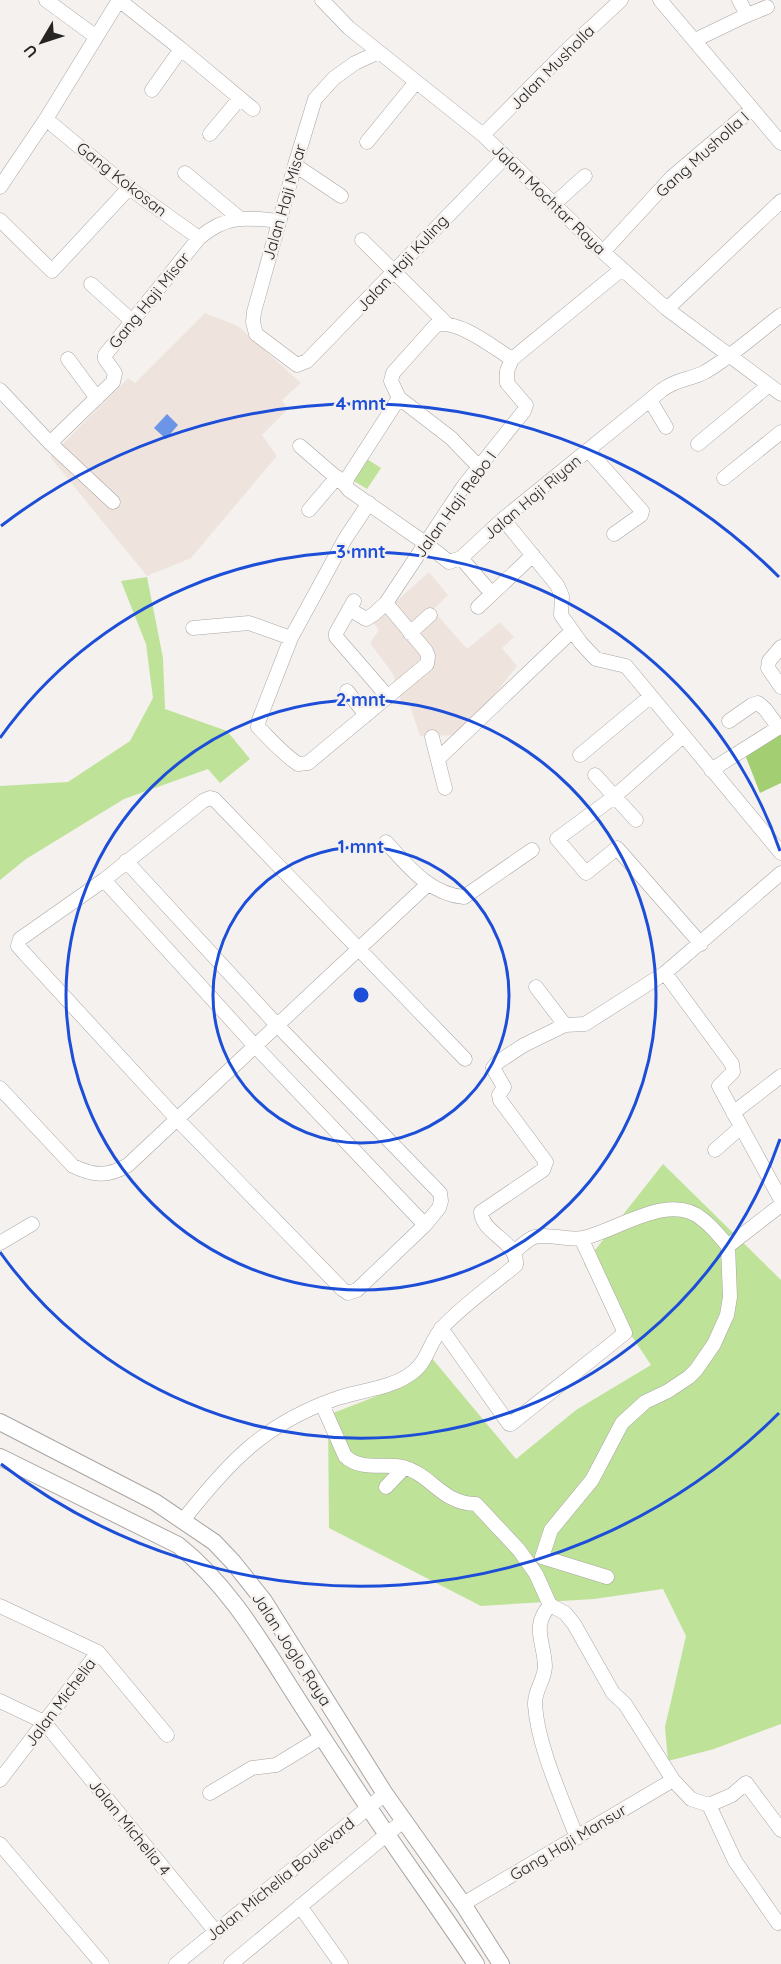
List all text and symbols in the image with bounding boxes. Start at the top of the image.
north arrow [12,12,72,72]
street label: Jalan Musholla [506,21,598,113]
text: U [19,41,42,62]
street label: Gang Musholla I [651,107,753,201]
street label: Gang Kokosan [73,137,171,221]
street label: Jalan Mochtar Raya [488,139,610,259]
street label: Jalan Haji Misar [258,142,310,262]
street label: Jalan Haji Kuling [352,210,452,316]
street label: Gang Haji Misar [104,248,194,352]
text: 4 mnt [336,392,386,415]
street label: Jalan Haji Rebo I [410,447,500,561]
street label: Jalan Haji Riyan [479,450,585,544]
text: 3 mnt [336,540,386,563]
text: 2 mnt [336,688,386,711]
text: 1 mnt [338,835,384,858]
centre of rings [351,985,371,1005]
street label: Jalan Joglo Raya [248,1588,336,1710]
street label: Jalan Michelia [20,1654,100,1750]
street label: Jalan Michelia 4 [85,1775,175,1879]
street label: Gang Haji Mansur [506,1799,630,1885]
street label: Jalan Michelia Boulevard [202,1813,358,1945]

